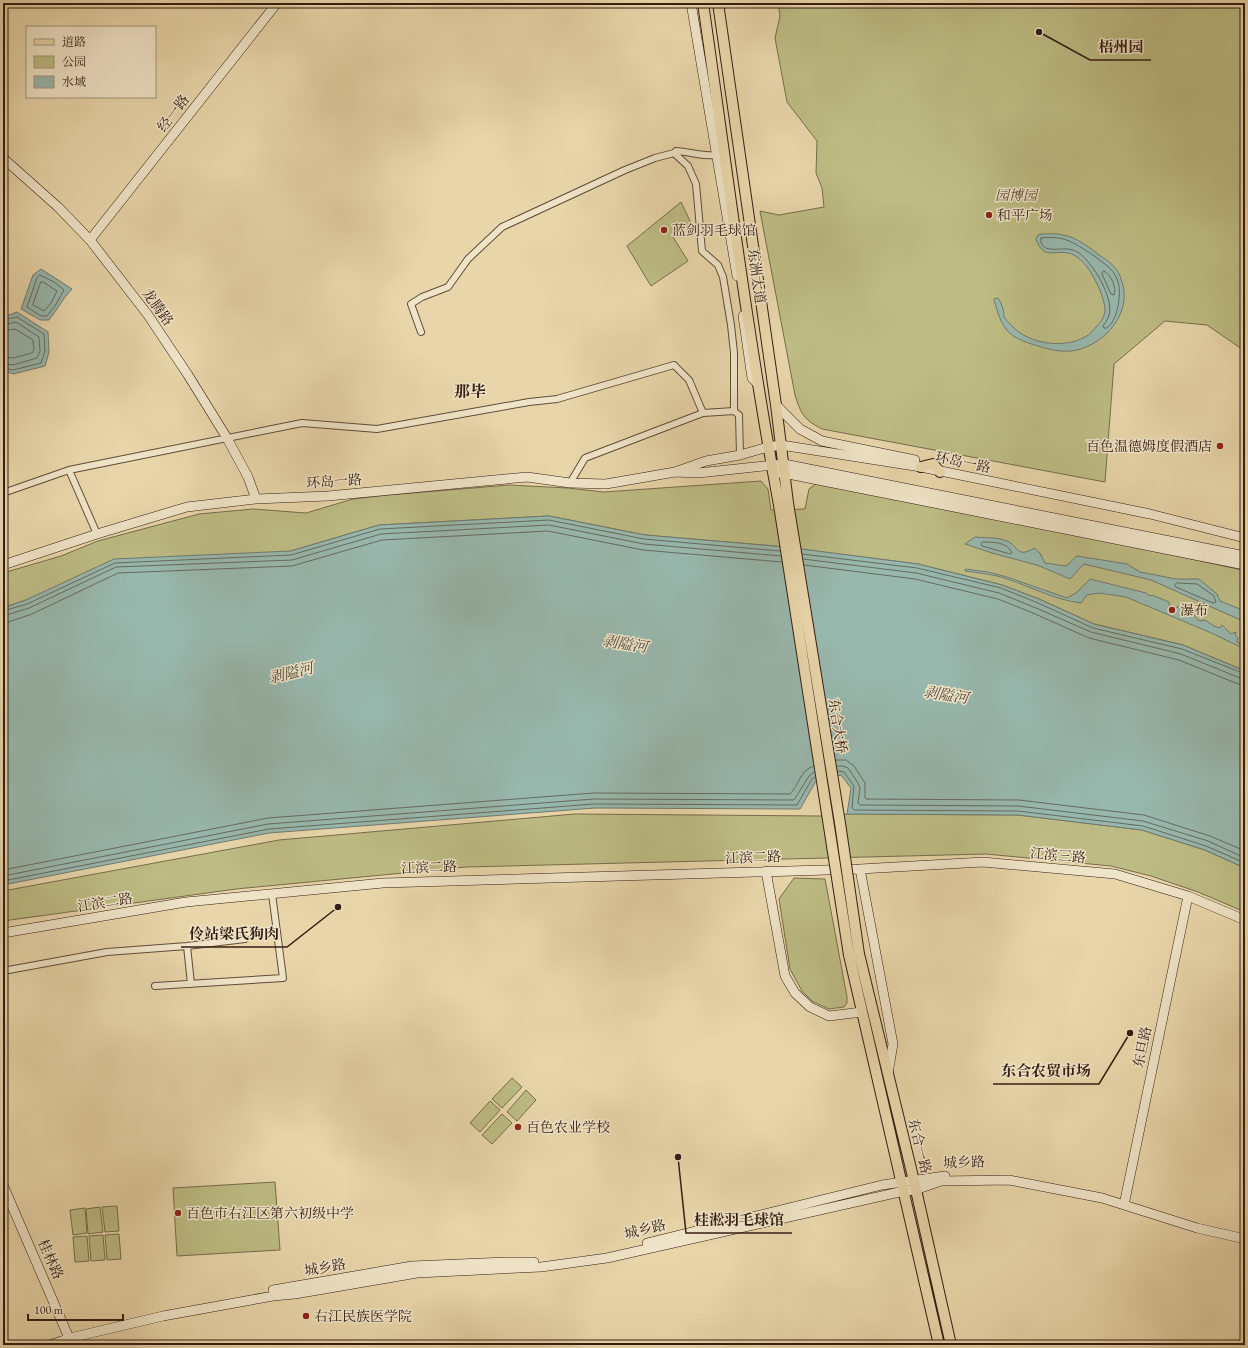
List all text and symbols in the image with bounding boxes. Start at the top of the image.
legend [26,26,156,98]
callout: 梧州园 [1090,33,1151,60]
text: 道路 [62,34,86,50]
text: 梧州园 [1098,37,1144,56]
text: 公园 [62,54,86,70]
text: 水域 [62,74,86,90]
street label: 经一路 [153,91,193,135]
park label: 园博园 [995,186,1039,204]
place label: 和平广场 [997,206,1053,224]
marker: 和平广场 [984,210,994,220]
place label: 蓝剑羽毛球馆 [672,221,756,239]
marker: 蓝剑羽毛球馆 [659,225,669,235]
street label: 东洲大道 [744,247,770,305]
street label: 龙腾路 [138,285,178,329]
district label: 那毕 [454,381,486,402]
place label: 百色温德姆度假酒店 [1086,437,1212,455]
marker: 百色温德姆度假酒店 [1215,441,1225,451]
street label: 环岛一路 [934,447,992,477]
street label: 环岛一路 [305,470,363,492]
place label: 瀑布 [1180,601,1208,619]
marker: 瀑布 [1167,605,1177,615]
water label: 剥隘河 [601,631,652,657]
water label: 剥隘河 [267,657,318,687]
water label: 剥隘河 [922,682,973,708]
street label: 东合大桥 [825,697,851,755]
street label: 江滨三路 [1029,844,1087,866]
street label: 江滨二路 [725,847,781,867]
street label: 江滨二路 [401,857,457,877]
street label: 江滨二路 [76,889,134,915]
callout: 伶站梁氏狗肉 [181,920,287,947]
text: 伶站梁氏狗肉 [189,924,279,943]
street label: 东旦路 [1129,1025,1155,1069]
callout: 东合农贸市场 [993,1057,1099,1084]
text: 东合农贸市场 [1001,1061,1091,1080]
street label: 东合一路 [904,1117,936,1175]
place label: 百色农业学校 [526,1118,610,1136]
marker: 百色农业学校 [513,1122,523,1132]
street label: 城乡路 [943,1152,985,1172]
place label: 百色市右江区第六初级中学 [186,1204,354,1222]
callout: 桂淞羽毛球馆 [686,1206,792,1233]
marker: 百色市右江区第六初级中学 [173,1208,183,1218]
text: 桂淞羽毛球馆 [694,1210,784,1229]
street label: 城乡路 [622,1215,668,1243]
street label: 桂林路 [34,1236,68,1282]
street label: 城乡路 [303,1254,347,1280]
scale bar [28,1296,123,1322]
text: 100 m [34,1302,64,1318]
place label: 右江民族医学院 [314,1307,412,1325]
marker: 右江民族医学院 [301,1311,311,1321]

